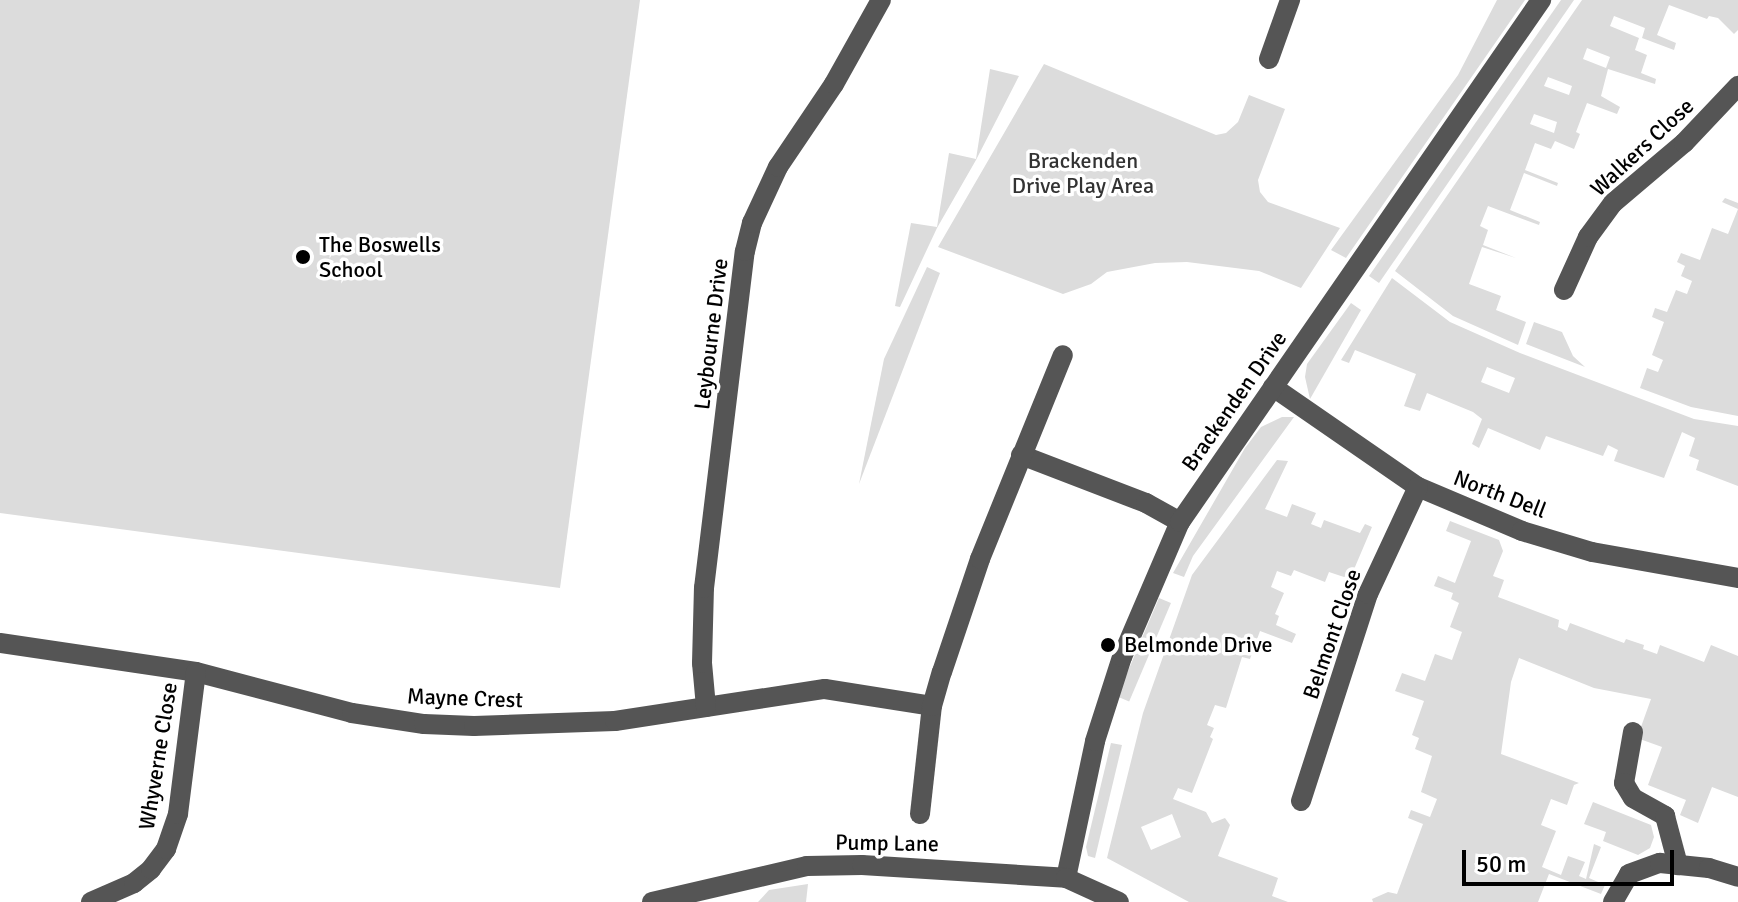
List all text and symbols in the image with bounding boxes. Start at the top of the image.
street label: Walkers Close [1585,93,1699,201]
park label: Brackenden Drive Play Area [1012,147,1154,198]
place label: The Boswells School [319,231,441,282]
marker: The Boswells School [294,248,312,266]
street label: Leybourne Drive [689,257,733,411]
street label: Brackenden Drive [1176,326,1292,476]
street label: North Dell [1450,464,1550,524]
street label: Belmont Close [1297,565,1367,703]
place label: Belmonde Drive [1124,632,1272,658]
marker: Belmonde Drive [1099,636,1117,654]
street label: Whyverne Close [133,680,183,832]
street label: Mayne Crest [407,683,523,713]
street label: Pump Lane [835,829,939,857]
scale bar [1466,834,1678,884]
text: 50 m [1476,849,1526,879]

